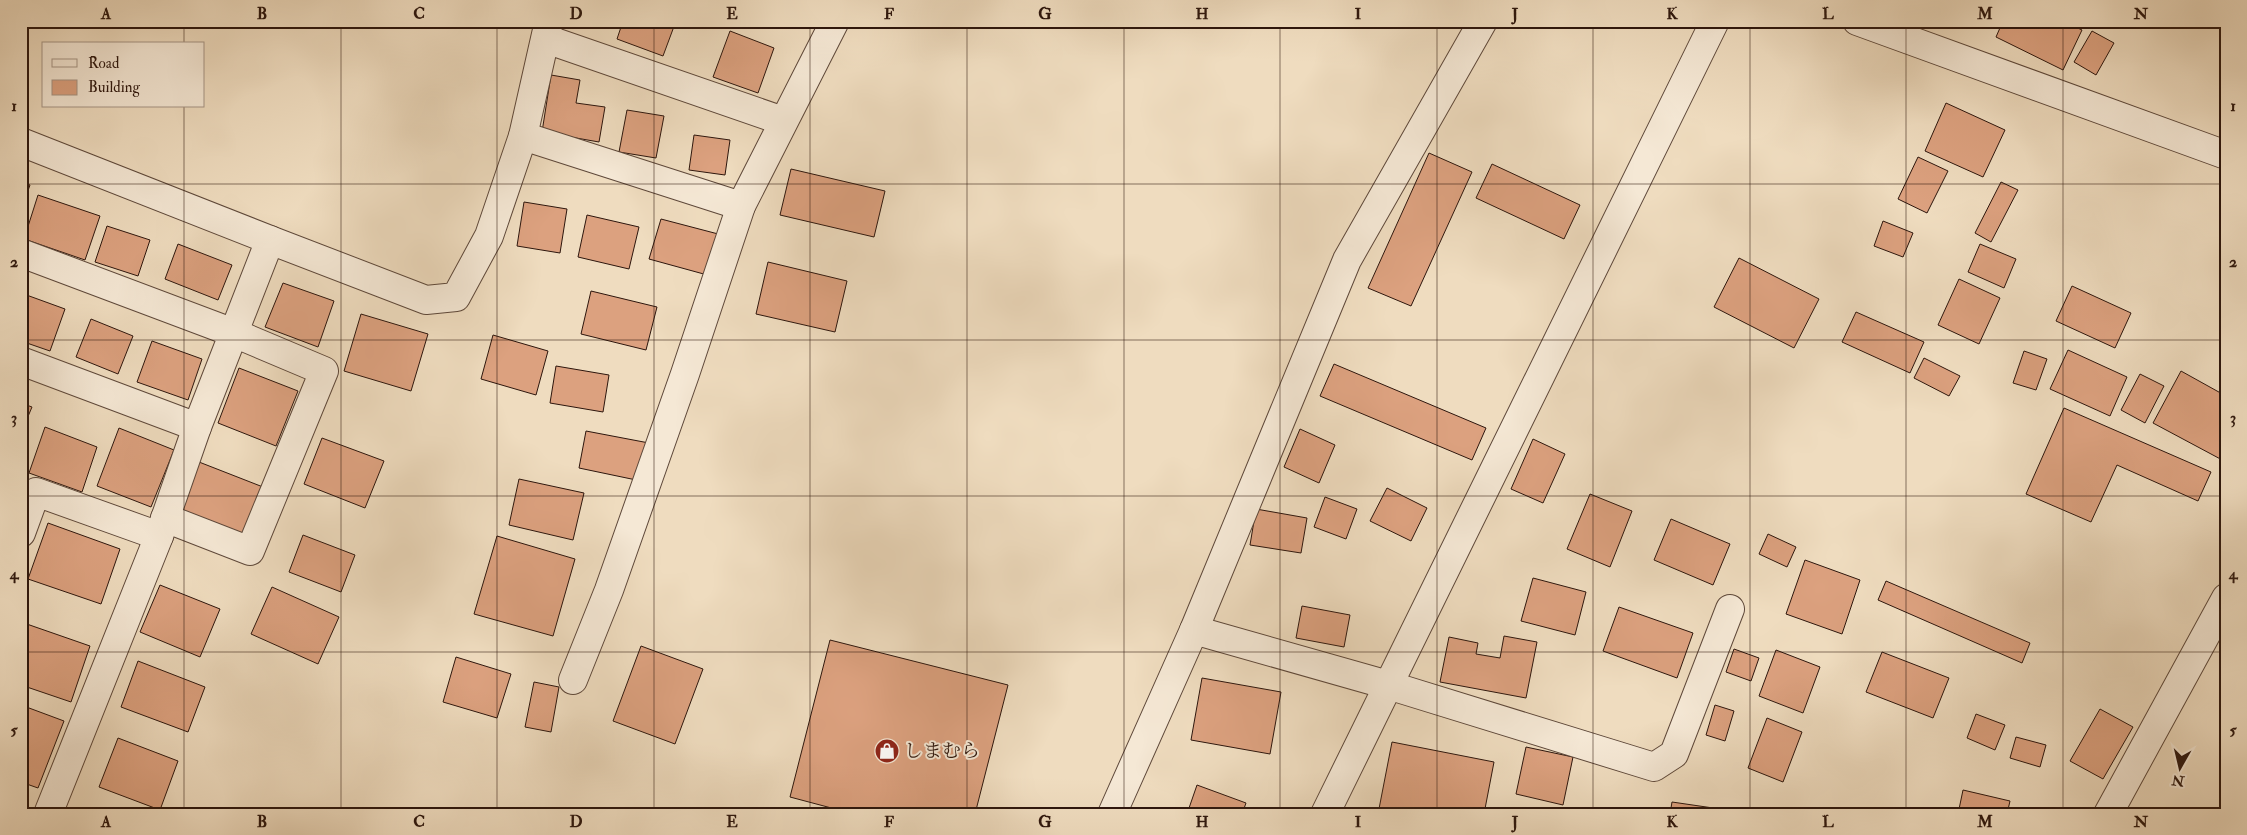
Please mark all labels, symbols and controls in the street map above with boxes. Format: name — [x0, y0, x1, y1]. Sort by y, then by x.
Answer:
text: A — [100, 4, 112, 24]
text: B — [257, 4, 267, 24]
text: C — [413, 4, 425, 24]
text: D — [569, 4, 583, 24]
text: E — [726, 4, 738, 24]
text: F — [884, 4, 894, 24]
text: G — [1038, 4, 1052, 24]
text: H — [1195, 4, 1209, 24]
text: I — [1355, 4, 1362, 24]
text: J — [1511, 4, 1519, 25]
text: K — [1666, 4, 1678, 24]
text: L — [1822, 4, 1834, 24]
text: M — [1976, 4, 1993, 24]
text: N — [2133, 4, 2149, 24]
legend — [42, 42, 205, 108]
text: Road — [88, 54, 120, 73]
text: Building — [88, 78, 140, 97]
text: 1 — [11, 96, 17, 116]
text: 1 — [2230, 96, 2236, 116]
text: 2 — [10, 252, 18, 272]
text: 2 — [2229, 252, 2237, 272]
text: 3 — [11, 408, 17, 428]
text: 3 — [2230, 408, 2236, 428]
text: 4 — [9, 564, 20, 584]
text: 4 — [2228, 564, 2239, 584]
text: 5 — [10, 720, 18, 740]
text: 5 — [2229, 720, 2237, 740]
shop icon: しまむら — [874, 738, 900, 764]
place label: しまむら — [904, 739, 980, 763]
north arrow — [2154, 742, 2204, 792]
text: N — [2170, 771, 2187, 790]
text: A — [100, 812, 112, 832]
text: B — [257, 812, 267, 832]
text: C — [413, 812, 425, 832]
text: D — [569, 812, 583, 832]
text: E — [726, 812, 738, 832]
text: F — [884, 812, 894, 832]
text: G — [1038, 812, 1052, 832]
text: H — [1195, 812, 1209, 832]
text: I — [1355, 812, 1362, 832]
text: J — [1511, 812, 1519, 833]
text: K — [1666, 812, 1678, 832]
text: L — [1822, 812, 1834, 832]
text: M — [1976, 812, 1993, 832]
text: N — [2133, 812, 2149, 832]

